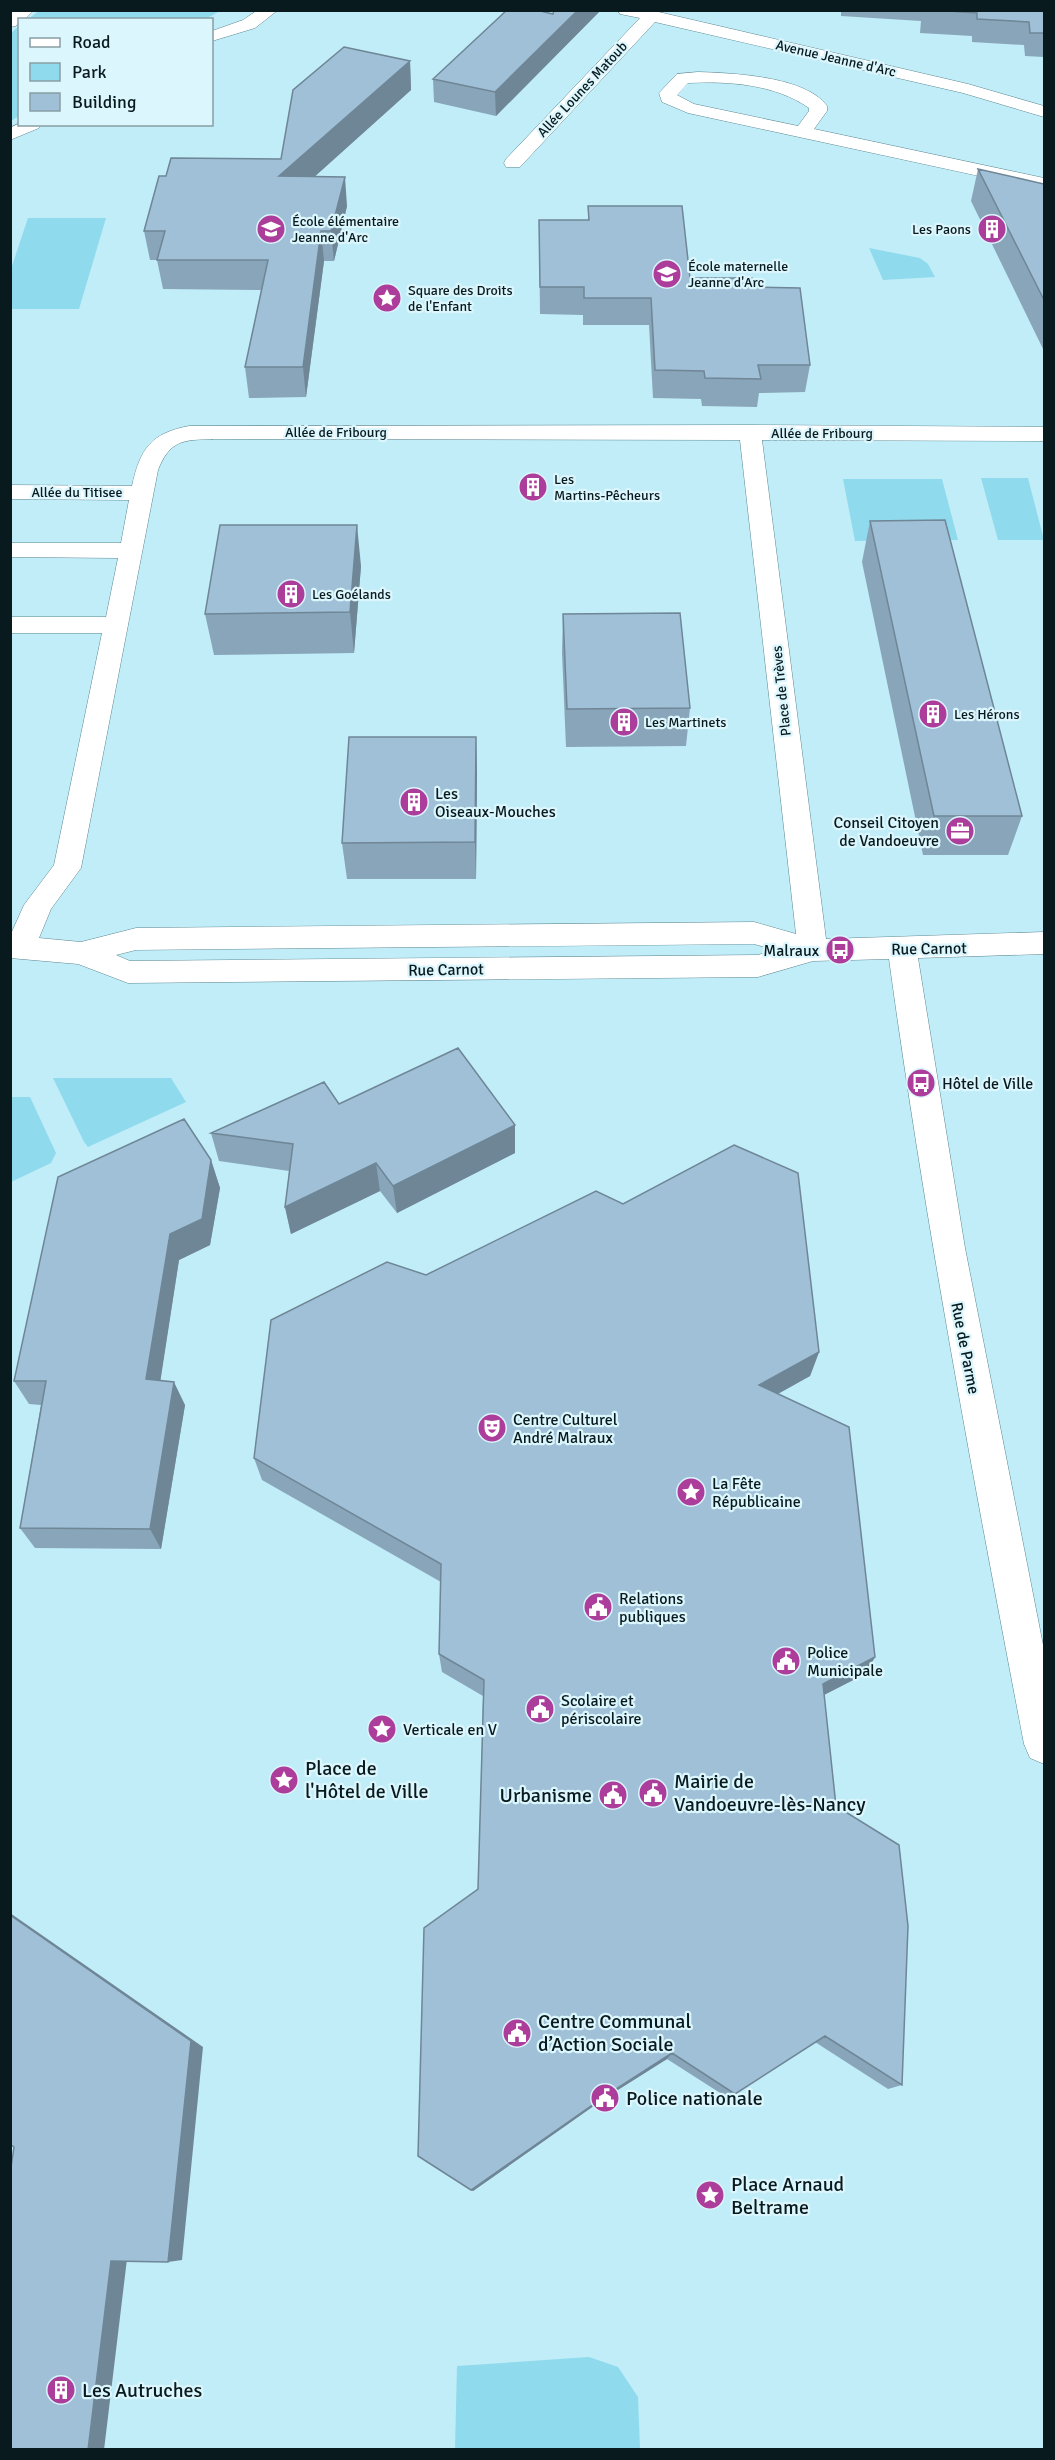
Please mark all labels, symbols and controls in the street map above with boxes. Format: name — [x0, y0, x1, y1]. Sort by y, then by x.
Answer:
legend — [18, 18, 213, 126]
text: Road — [72, 31, 111, 53]
street label: Avenue Jeanne d'Arc — [774, 36, 898, 81]
street label: Allée Lounes Matoub — [534, 38, 631, 141]
text: Park — [72, 61, 107, 83]
text: Building — [72, 91, 136, 113]
school or university icon: École élémentaire Jeanne d'Arc — [255, 213, 287, 245]
place label: École élémentaire Jeanne d'Arc — [292, 213, 399, 246]
building icon: Les Paons — [976, 213, 1008, 245]
place label: Les Paons — [912, 221, 971, 238]
school or university icon: École maternelle Jeanne d'Arc — [651, 258, 683, 290]
place label: École maternelle Jeanne d'Arc — [688, 258, 788, 291]
place icon: Square des Droits de l'Enfant — [371, 282, 403, 314]
place label: Square des Droits de l'Enfant — [408, 282, 513, 315]
street label: Allée de Fribourg — [285, 424, 387, 441]
street label: Allée de Fribourg — [771, 425, 873, 442]
building icon: Les Martins-Pêcheurs — [517, 471, 549, 503]
place label: Les Martins-Pêcheurs — [554, 471, 660, 504]
street label: Allée du Titisee — [31, 484, 123, 501]
building icon: Les Goélands — [275, 578, 307, 610]
place label: Les Goélands — [312, 586, 391, 603]
street label: Place de Trèves — [768, 645, 795, 737]
building icon: Les Hérons — [917, 698, 949, 730]
building icon: Les Martinets — [608, 706, 640, 738]
place label: Les Hérons — [954, 706, 1020, 723]
place label: Les Martinets — [645, 714, 726, 731]
place label: Les Oiseaux-Mouches — [435, 784, 556, 822]
building icon: Les Oiseaux-Mouches — [398, 786, 430, 818]
place label: Conseil Citoyen de Vandoeuvre — [833, 813, 939, 851]
office icon: Conseil Citoyen de Vandoeuvre — [944, 815, 976, 847]
bus stop icon: Malraux — [824, 934, 856, 966]
street label: Rue Carnot — [891, 938, 967, 960]
place label: Malraux — [763, 941, 820, 961]
street label: Rue Carnot — [408, 959, 484, 981]
bus stop icon: Hôtel de Ville — [905, 1067, 937, 1099]
place label: Hôtel de Ville — [942, 1074, 1033, 1094]
street label: Rue de Parme — [946, 1301, 984, 1396]
place label: Centre Culturel André Malraux — [513, 1410, 618, 1448]
theatre icon: Centre Culturel André Malraux — [476, 1412, 508, 1444]
place label: La Fête Républicaine — [712, 1474, 801, 1512]
place icon: La Fête Républicaine — [675, 1476, 707, 1508]
place label: Relations publiques — [619, 1589, 686, 1627]
public building icon: Relations publiques — [582, 1591, 614, 1623]
place label: Police Municipale — [807, 1643, 883, 1681]
public building icon: Police Municipale — [770, 1645, 802, 1677]
place label: Scolaire et périscolaire — [561, 1691, 642, 1729]
public building icon: Scolaire et périscolaire — [524, 1693, 556, 1725]
place icon: Verticale en V — [366, 1713, 398, 1745]
place label: Verticale en V — [403, 1720, 497, 1740]
place label: Place de l'Hôtel de Ville — [305, 1756, 428, 1804]
place icon: Place de l'Hôtel de Ville — [268, 1764, 300, 1796]
place label: Mairie de Vandoeuvre-lès-Nancy — [674, 1769, 866, 1817]
public building icon: Mairie de Vandoeuvre-lès-Nancy — [637, 1777, 669, 1809]
public building icon: Urbanisme — [597, 1779, 629, 1811]
place label: Urbanisme — [500, 1783, 592, 1808]
place label: Centre Communal d’Action Sociale — [538, 2009, 691, 2057]
public building icon: Centre Communal d’Action Sociale — [501, 2017, 533, 2049]
public building icon: Police nationale — [589, 2082, 621, 2114]
place label: Police nationale — [626, 2086, 763, 2111]
place label: Place Arnaud Beltrame — [731, 2172, 844, 2220]
place icon: Place Arnaud Beltrame — [694, 2179, 726, 2211]
building icon: Les Autruches — [45, 2374, 77, 2406]
place label: Les Autruches — [82, 2378, 203, 2403]

